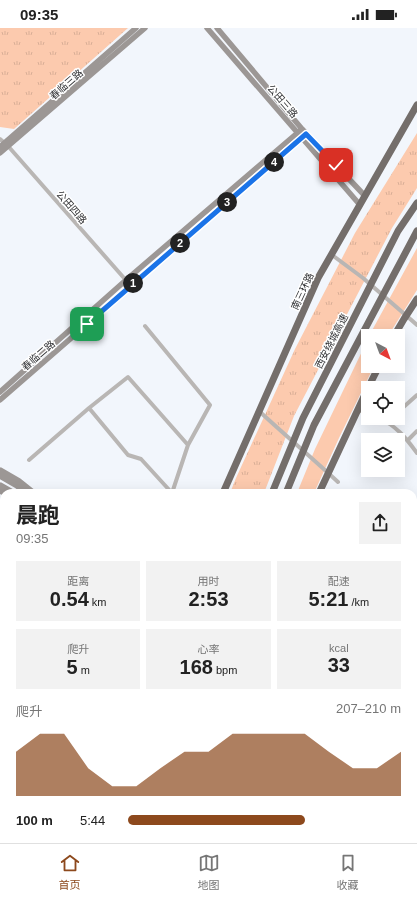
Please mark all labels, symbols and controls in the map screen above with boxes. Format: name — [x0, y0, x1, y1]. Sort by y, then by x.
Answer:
text: 09:35 — [20, 6, 58, 23]
street label: 春临三路 — [48, 67, 85, 102]
street label: 公田三路 — [265, 83, 300, 120]
pin — [319, 148, 353, 182]
pin: 4 — [264, 152, 284, 172]
icon: check — [325, 154, 347, 176]
text: 4 — [271, 156, 277, 168]
street label: 公田四路 — [54, 189, 89, 226]
pin: 3 — [217, 192, 237, 212]
text: 3 — [224, 196, 230, 208]
pin: 2 — [170, 233, 190, 253]
text: 2 — [177, 237, 183, 249]
street label: 南三环路 — [289, 271, 316, 312]
pin: 1 — [123, 273, 143, 293]
text: 1 — [130, 277, 136, 289]
pin — [70, 307, 104, 341]
street label: 西安绕城高速 — [313, 312, 350, 370]
icon: arrive — [76, 313, 98, 335]
north arrow — [361, 329, 405, 373]
map controls — [361, 329, 405, 477]
street label: 春临二路 — [20, 338, 57, 373]
button: locate — [361, 381, 405, 425]
button: layers — [361, 433, 405, 477]
button: share — [359, 502, 401, 544]
text: 晨跑 — [16, 503, 60, 528]
text: 09:35 — [16, 531, 49, 546]
text: 距离 — [67, 575, 89, 587]
text: 用时 — [197, 575, 219, 587]
text: 配速 — [328, 575, 350, 587]
text: 0.54 — [50, 588, 89, 610]
text: 2:53 — [188, 588, 229, 610]
text: 5:21 — [308, 588, 348, 610]
text: km — [89, 596, 107, 608]
text: /km — [348, 596, 369, 608]
text: kcal — [329, 642, 349, 654]
text: 爬升 — [67, 643, 89, 655]
text: 心率 — [197, 643, 219, 655]
text: 33 — [328, 654, 350, 676]
text: 5 — [66, 656, 78, 678]
text: 168 — [180, 656, 213, 678]
text: m — [78, 664, 90, 676]
text: bpm — [213, 664, 237, 676]
text: 207–210 m — [336, 701, 401, 716]
text: 爬升 — [16, 704, 42, 719]
text: 100 m — [16, 813, 53, 828]
text: 5:44 — [80, 813, 105, 828]
tab: 首页 — [59, 852, 81, 892]
tab: 地图 — [198, 852, 220, 892]
tab: 收藏 — [337, 852, 359, 892]

